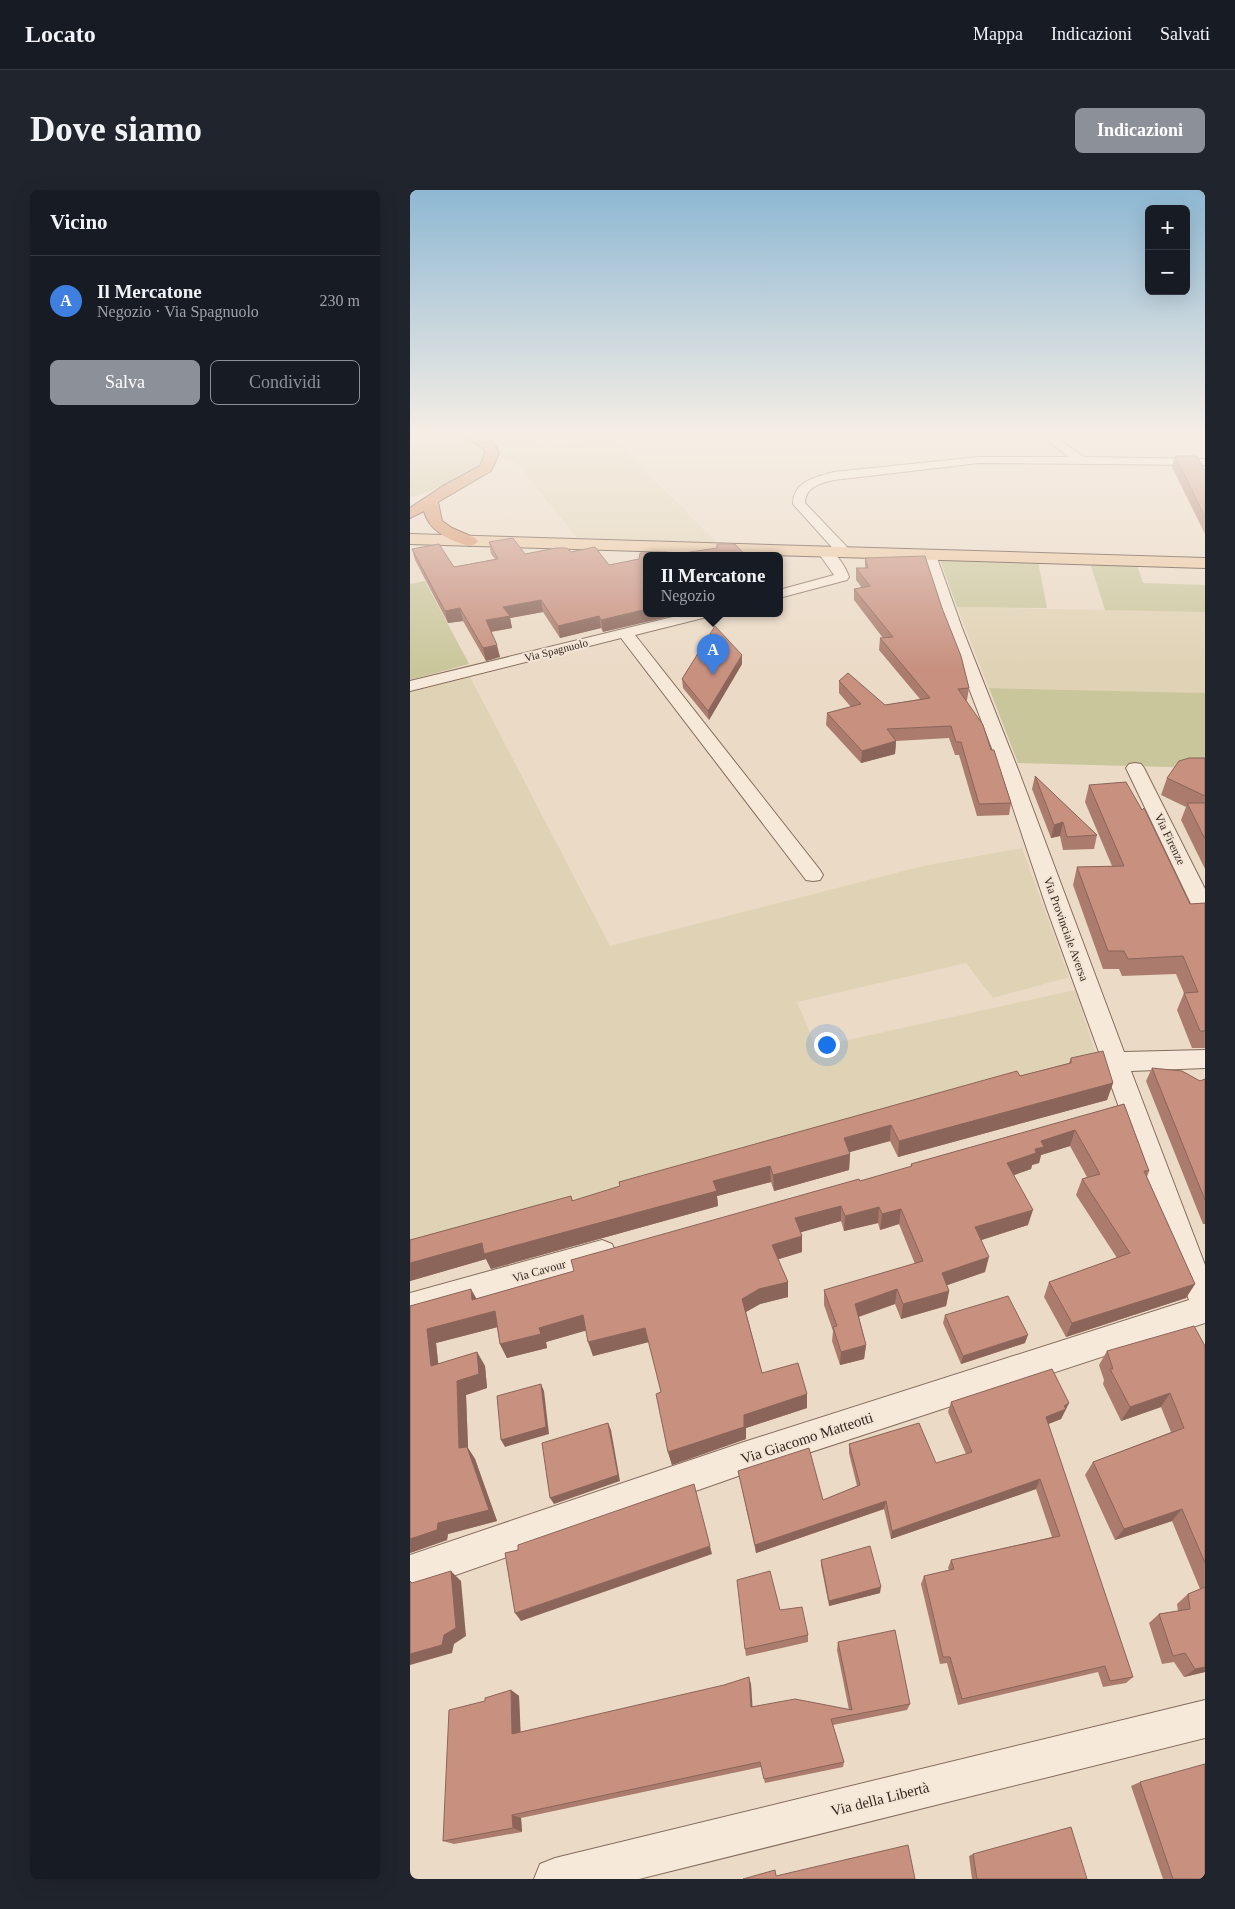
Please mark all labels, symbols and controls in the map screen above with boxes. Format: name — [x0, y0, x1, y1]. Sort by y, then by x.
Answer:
text: Locato — [25, 21, 96, 47]
text: Mappa — [973, 24, 1023, 44]
text: Indicazioni — [1051, 24, 1132, 44]
text: Salvati — [1160, 24, 1210, 44]
button: Indicazioni — [1075, 108, 1205, 153]
text: Dove siamo — [30, 110, 202, 149]
map controls — [1145, 205, 1190, 295]
button: + — [1145, 205, 1190, 250]
text: Vicino — [50, 210, 108, 234]
button: − — [1145, 250, 1190, 295]
text: Il Mercatone — [97, 281, 202, 302]
text: A — [60, 292, 72, 309]
text: 230 m — [320, 292, 360, 309]
text: Negozio · Via Spagnuolo — [97, 303, 259, 320]
button: Salva — [50, 360, 200, 405]
button: Condividi — [210, 360, 360, 405]
popup — [643, 552, 783, 617]
text: Il Mercatone — [661, 565, 765, 586]
text: Negozio — [661, 587, 715, 604]
pin: A — [697, 634, 729, 675]
street label: Via Spagnuolo — [523, 636, 589, 664]
street label: Via Firenze — [1152, 811, 1188, 867]
street label: Via Provinciale Aversa — [1041, 875, 1092, 984]
your location — [814, 1032, 840, 1058]
street label: Via Cavour — [511, 1257, 567, 1285]
street label: Via Giacomo Matteotti — [739, 1409, 875, 1467]
street label: Via della Libertà — [829, 1779, 931, 1819]

